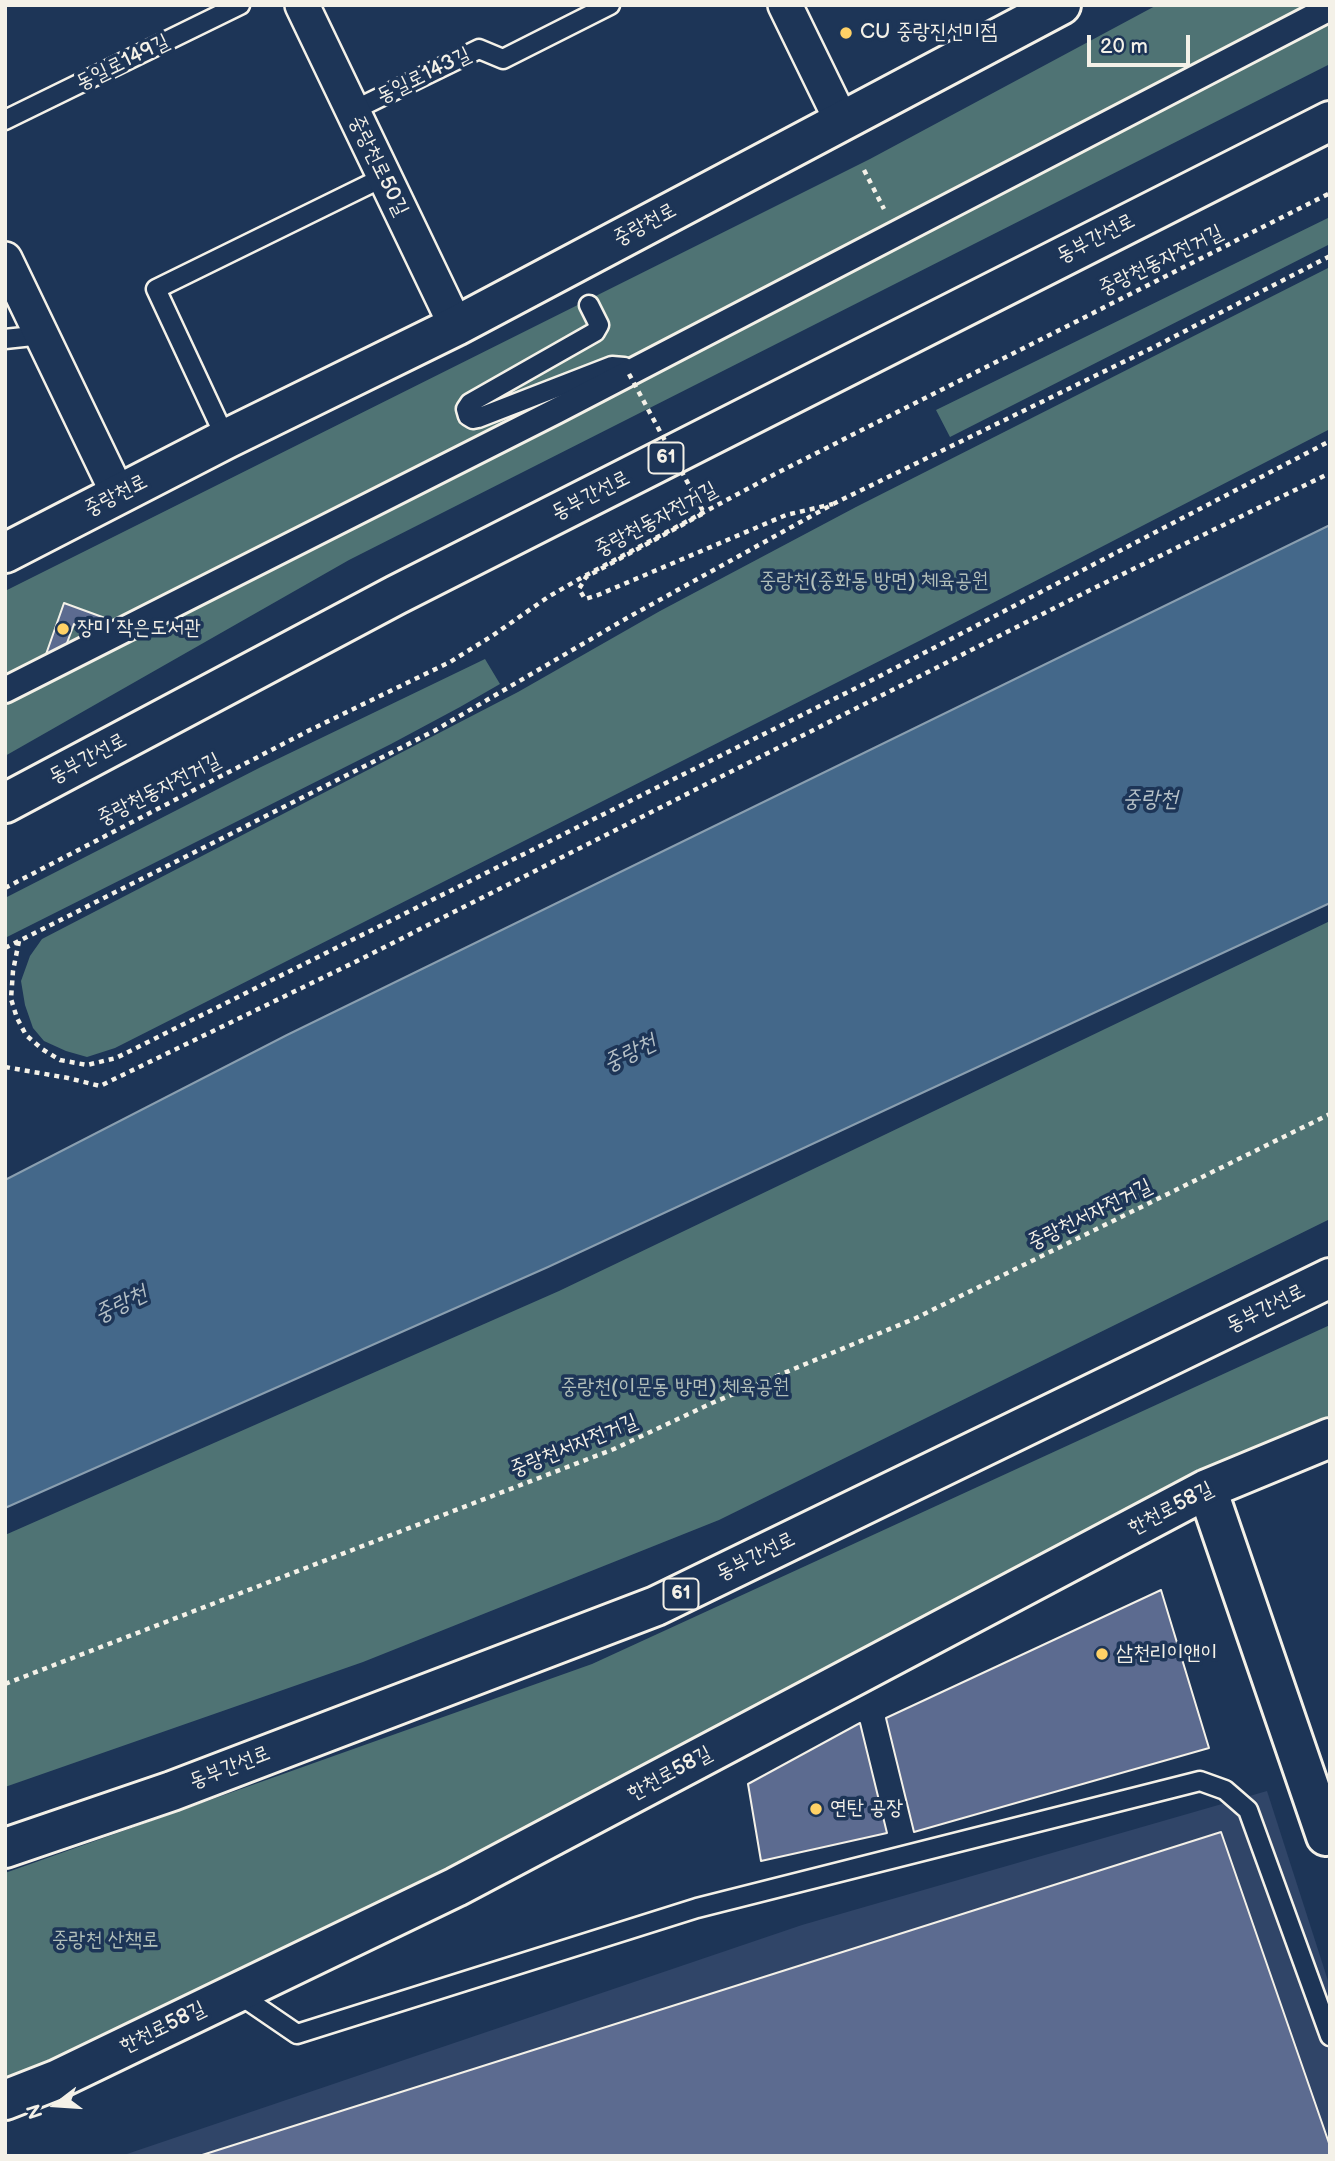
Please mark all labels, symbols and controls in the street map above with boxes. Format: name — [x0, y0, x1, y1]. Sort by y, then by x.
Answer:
place label: CU 중랑진선미점 — [860, 20, 997, 46]
scale bar — [1090, 21, 1193, 65]
marker: CU 중랑진선미점 — [838, 25, 854, 41]
street label: 동일로149길 — [72, 30, 174, 96]
text: 20 m — [1100, 34, 1148, 59]
street label: 동일로143길 — [373, 42, 475, 110]
street label: 중랑천로50길 — [343, 112, 413, 220]
street label: 중랑천로 — [609, 198, 681, 252]
street label: 동부간선로 — [1053, 209, 1139, 269]
street label: 중랑천동자전거길 — [1095, 220, 1227, 302]
road number: 61 — [648, 442, 684, 474]
street label: 동부간선로 — [548, 466, 634, 526]
street label: 중랑천로 — [80, 469, 152, 523]
street label: 중랑천동자전거길 — [590, 477, 722, 563]
park label: 중랑천(중화동 방면) 체육공원 — [759, 569, 989, 595]
place label: 장미 작은도서관 — [77, 616, 201, 642]
marker: 장미 작은도서관 — [55, 621, 71, 637]
street label: 동부간선로 — [45, 728, 131, 790]
street label: 중랑천동자전거길 — [93, 748, 225, 832]
water label: 중랑천 — [1122, 786, 1178, 814]
water label: 중랑천 — [599, 1029, 661, 1079]
street label: 중랑천서자전거길 — [1024, 1174, 1156, 1256]
street label: 동부간선로 — [1223, 1279, 1309, 1339]
water label: 중랑천 — [90, 1280, 152, 1330]
park label: 중랑천(이문동 방면) 체육공원 — [560, 1375, 790, 1401]
street label: 중랑천서자전거길 — [507, 1409, 641, 1483]
street label: 한천로58길 — [1124, 1477, 1218, 1541]
street label: 동부간선로 — [713, 1527, 799, 1587]
road number: 61 — [664, 1578, 698, 1610]
place label: 삼천리이앤이 — [1116, 1641, 1217, 1667]
marker: 삼천리이앤이 — [1094, 1646, 1110, 1662]
street label: 동부간선로 — [186, 1741, 274, 1795]
street label: 한천로58길 — [624, 1741, 716, 1807]
place label: 연탄 공장 — [830, 1796, 903, 1822]
marker: 연탄 공장 — [808, 1801, 824, 1817]
park label: 중랑천 산책로 — [51, 1928, 159, 1954]
street label: 한천로58길 — [116, 1997, 210, 2059]
north arrow — [21, 2070, 91, 2140]
text: N — [22, 2101, 49, 2121]

